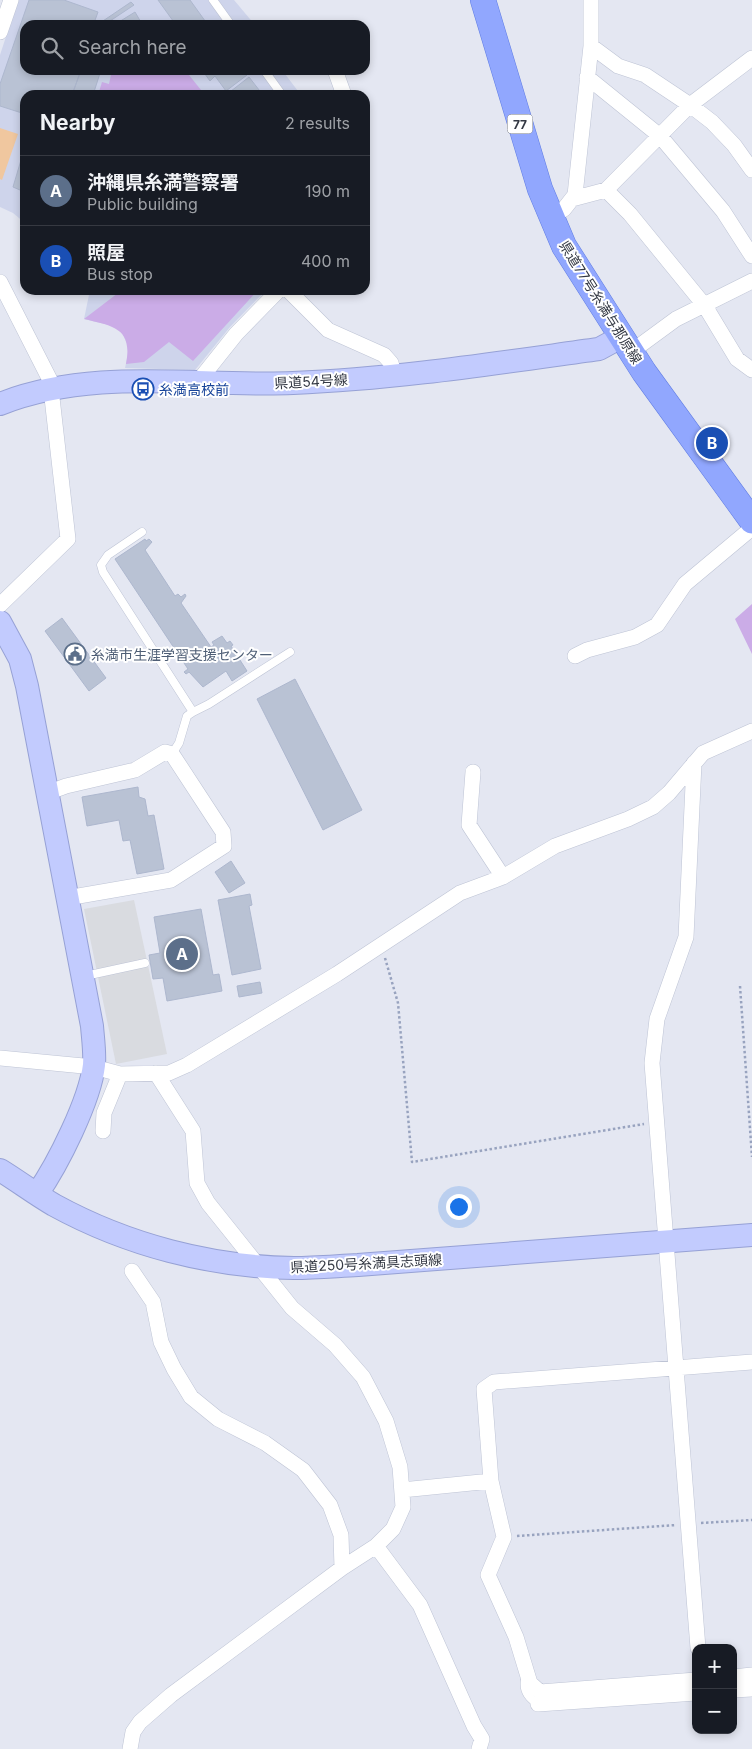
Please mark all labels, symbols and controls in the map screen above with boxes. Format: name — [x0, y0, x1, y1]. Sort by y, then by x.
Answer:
search box — [20, 20, 370, 75]
icon: search — [38, 34, 66, 62]
text: Search here — [78, 36, 187, 59]
text: Nearby — [40, 110, 115, 135]
text: 2 results — [285, 113, 350, 133]
road number: 77 — [508, 115, 532, 134]
text: 沖縄県糸満警察署 — [87, 171, 239, 194]
text: A — [50, 181, 62, 201]
text: 190 m — [305, 181, 350, 201]
text: Public building — [87, 194, 198, 214]
street label: 県道77号糸満与那原線 — [556, 237, 646, 367]
text: 照屋 — [87, 241, 125, 264]
text: B — [51, 251, 61, 271]
text: 400 m — [301, 251, 350, 271]
text: Bus stop — [87, 264, 153, 284]
street label: 県道54号線 — [274, 371, 348, 391]
bus stop icon: 糸満高校前 — [131, 377, 155, 401]
place label: 糸満高校前 — [159, 381, 229, 398]
pin: B — [696, 424, 728, 462]
public building icon: 糸満市生涯学習支援センター — [63, 642, 87, 666]
place label: 糸満市生涯学習支援センター — [91, 646, 273, 663]
pin: A — [166, 935, 198, 973]
your location — [446, 1194, 472, 1220]
street label: 県道250号糸満具志頭線 — [290, 1251, 442, 1275]
map controls — [692, 1644, 737, 1734]
button: + — [692, 1644, 737, 1689]
button: − — [692, 1689, 737, 1734]

